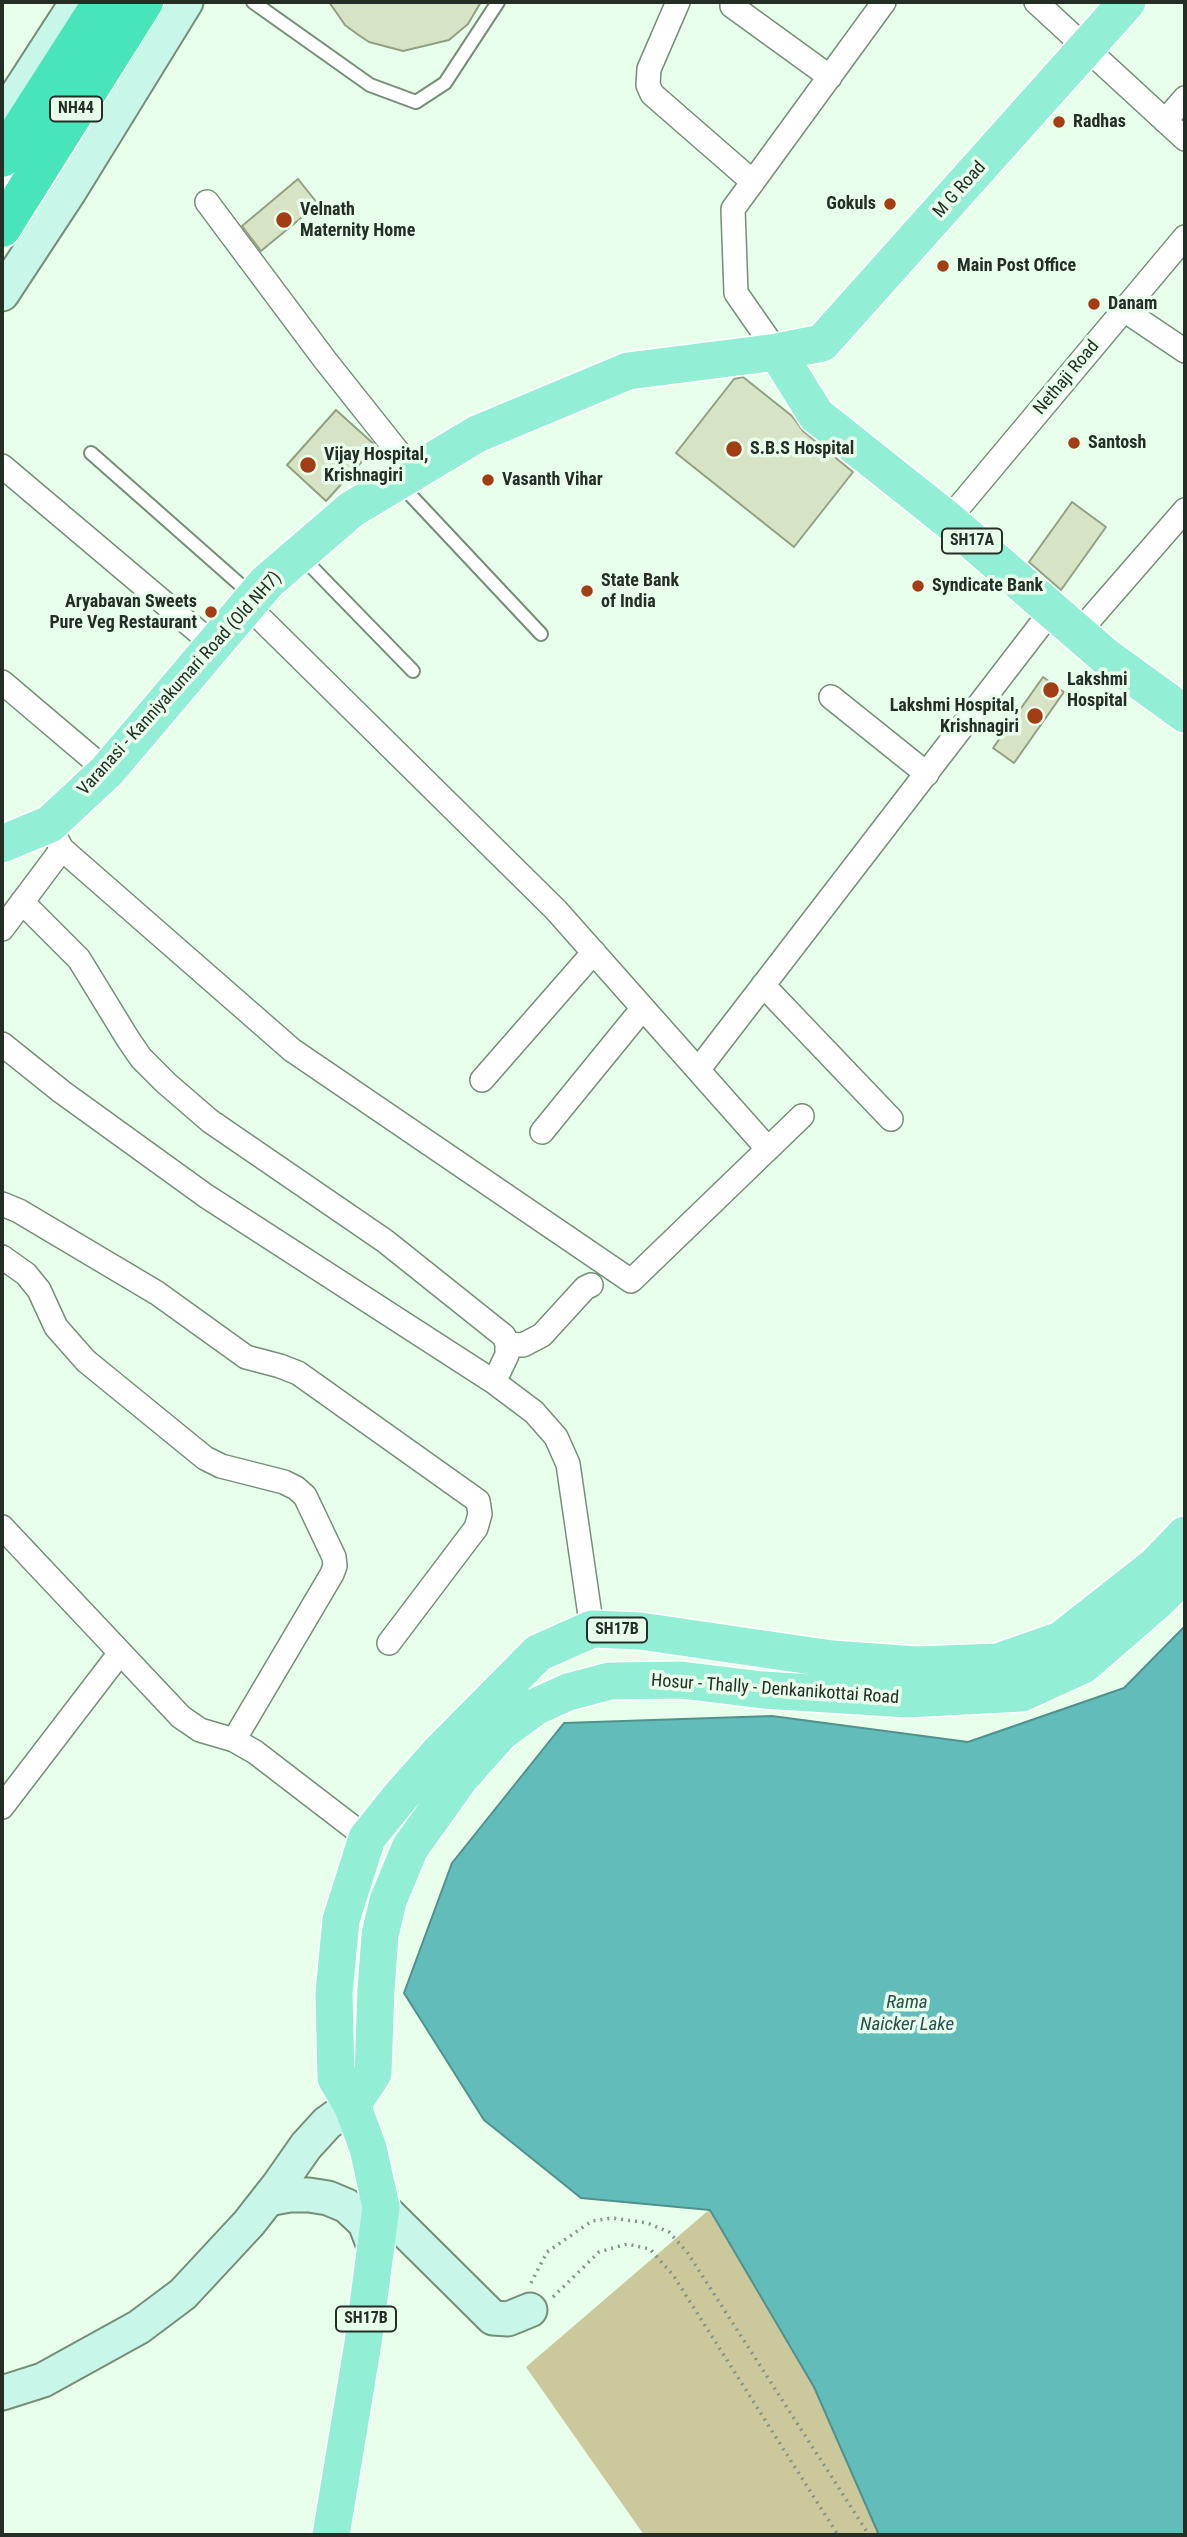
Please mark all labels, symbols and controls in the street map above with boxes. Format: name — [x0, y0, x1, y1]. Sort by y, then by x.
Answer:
road number: NH44 — [50, 96, 102, 122]
place label: Radhas — [1073, 111, 1126, 133]
marker: Radhas — [1051, 114, 1067, 130]
street label: M G Road — [929, 157, 991, 223]
place label: Gokuls — [826, 193, 876, 215]
marker: Gokuls — [882, 196, 898, 212]
place label: Velnath Maternity Home — [300, 199, 415, 242]
marker: Velnath Maternity Home — [274, 210, 294, 230]
place label: Main Post Office — [957, 255, 1076, 277]
marker: Main Post Office — [935, 258, 951, 274]
place label: Danam — [1108, 293, 1157, 315]
marker: Danam — [1086, 296, 1102, 312]
street label: Nethaji Road — [1030, 336, 1104, 420]
place label: Santosh — [1088, 432, 1146, 454]
marker: Santosh — [1066, 435, 1082, 451]
place label: S.B.S Hospital — [750, 438, 854, 460]
marker: S.B.S Hospital — [724, 439, 744, 459]
place label: Vijay Hospital, Krishnagiri — [324, 444, 428, 486]
marker: Vijay Hospital, Krishnagiri — [298, 455, 318, 475]
place label: Vasanth Vihar — [502, 469, 603, 491]
marker: Vasanth Vihar — [480, 472, 496, 488]
road number: SH17A — [942, 528, 1002, 554]
street label: Varanasi - Kanniyakumari Road (Old NH7) — [74, 568, 286, 800]
place label: State Bank of India — [601, 570, 679, 612]
place label: Syndicate Bank — [932, 575, 1043, 597]
marker: Syndicate Bank — [910, 578, 926, 594]
marker: State Bank of India — [579, 583, 595, 599]
place label: Aryabavan Sweets Pure Veg Restaurant — [49, 591, 197, 634]
marker: Aryabavan Sweets Pure Veg Restaurant — [203, 604, 219, 620]
place label: Lakshmi Hospital — [1067, 669, 1128, 712]
marker: Lakshmi Hospital — [1041, 680, 1061, 700]
place label: Lakshmi Hospital, Krishnagiri — [890, 695, 1019, 738]
marker: Lakshmi Hospital, Krishnagiri — [1025, 706, 1045, 726]
road number: SH17B — [587, 1618, 647, 1642]
street label: Hosur - Thally - Denkanikottai Road — [650, 1671, 900, 1709]
water label: Rama Naicker Lake — [860, 1992, 954, 2036]
road number: SH17B — [336, 2306, 396, 2332]

